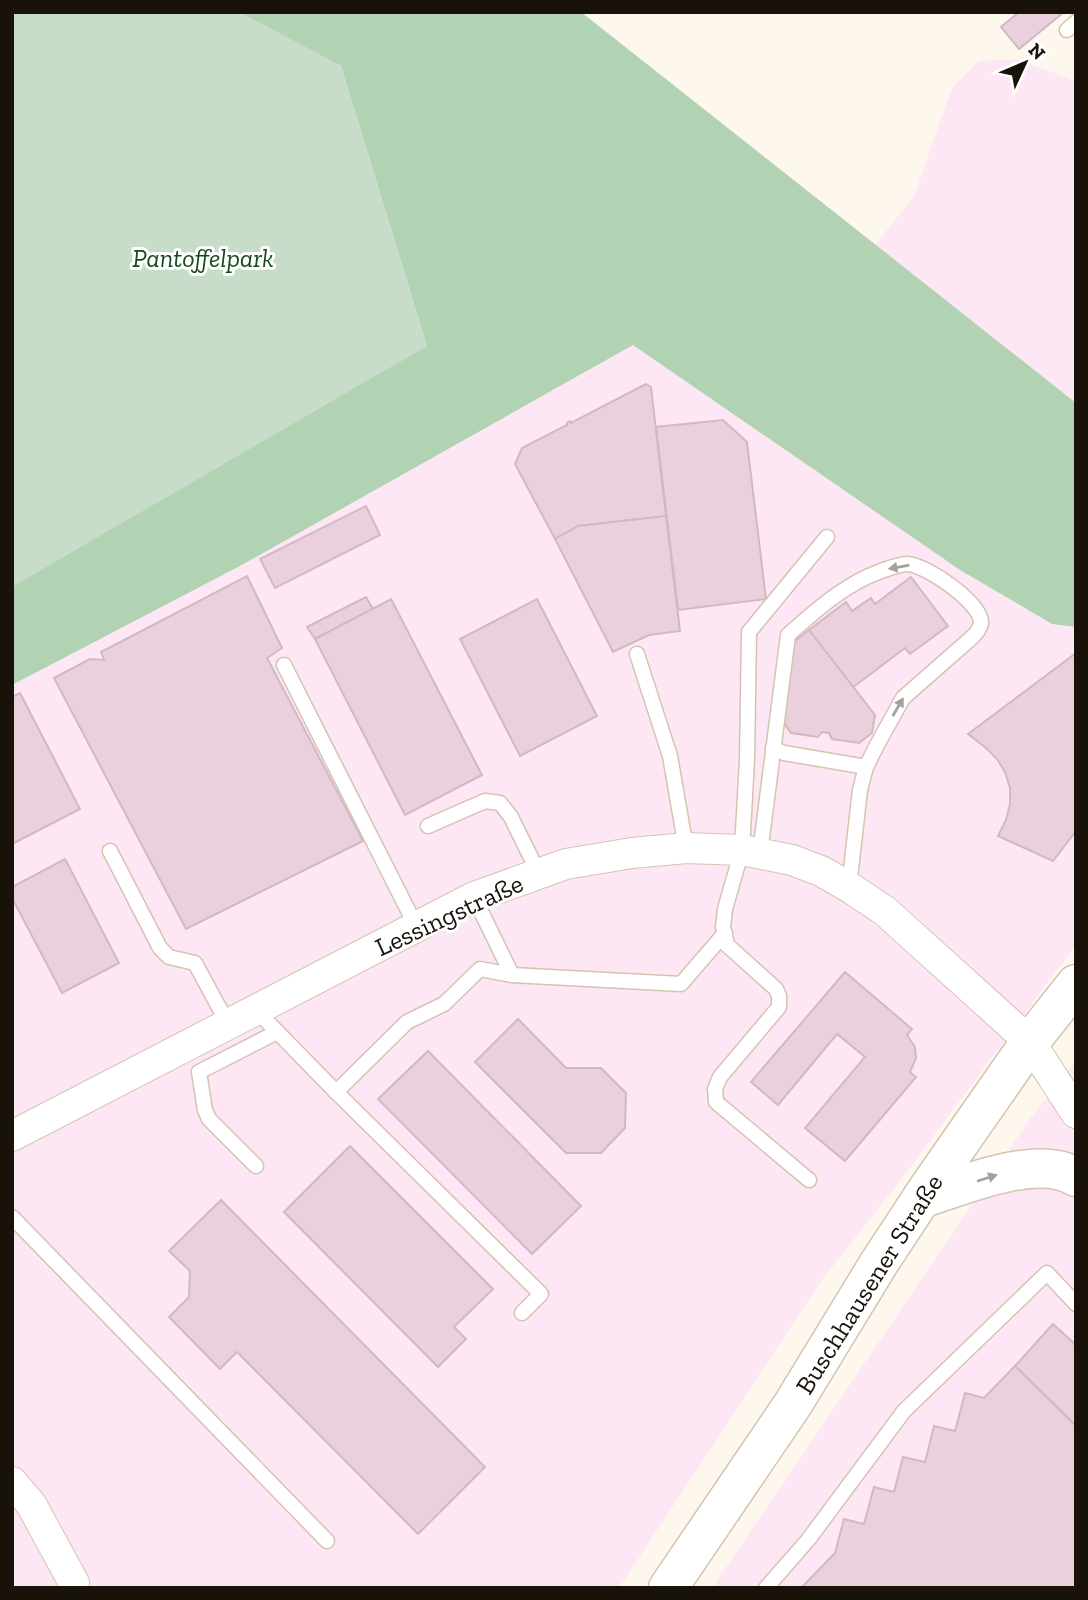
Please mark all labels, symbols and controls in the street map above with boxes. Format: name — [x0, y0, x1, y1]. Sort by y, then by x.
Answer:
north arrow — [990, 28, 1060, 98]
text: N — [1024, 38, 1050, 65]
park label: Pantoffelpark — [132, 242, 274, 274]
one-way arrow — [888, 562, 910, 573]
one-way arrow — [892, 697, 904, 716]
street label: Lessingstraße — [370, 867, 528, 963]
street label: Buschhausener Straße — [788, 1168, 950, 1400]
one-way arrow — [976, 1173, 997, 1183]

